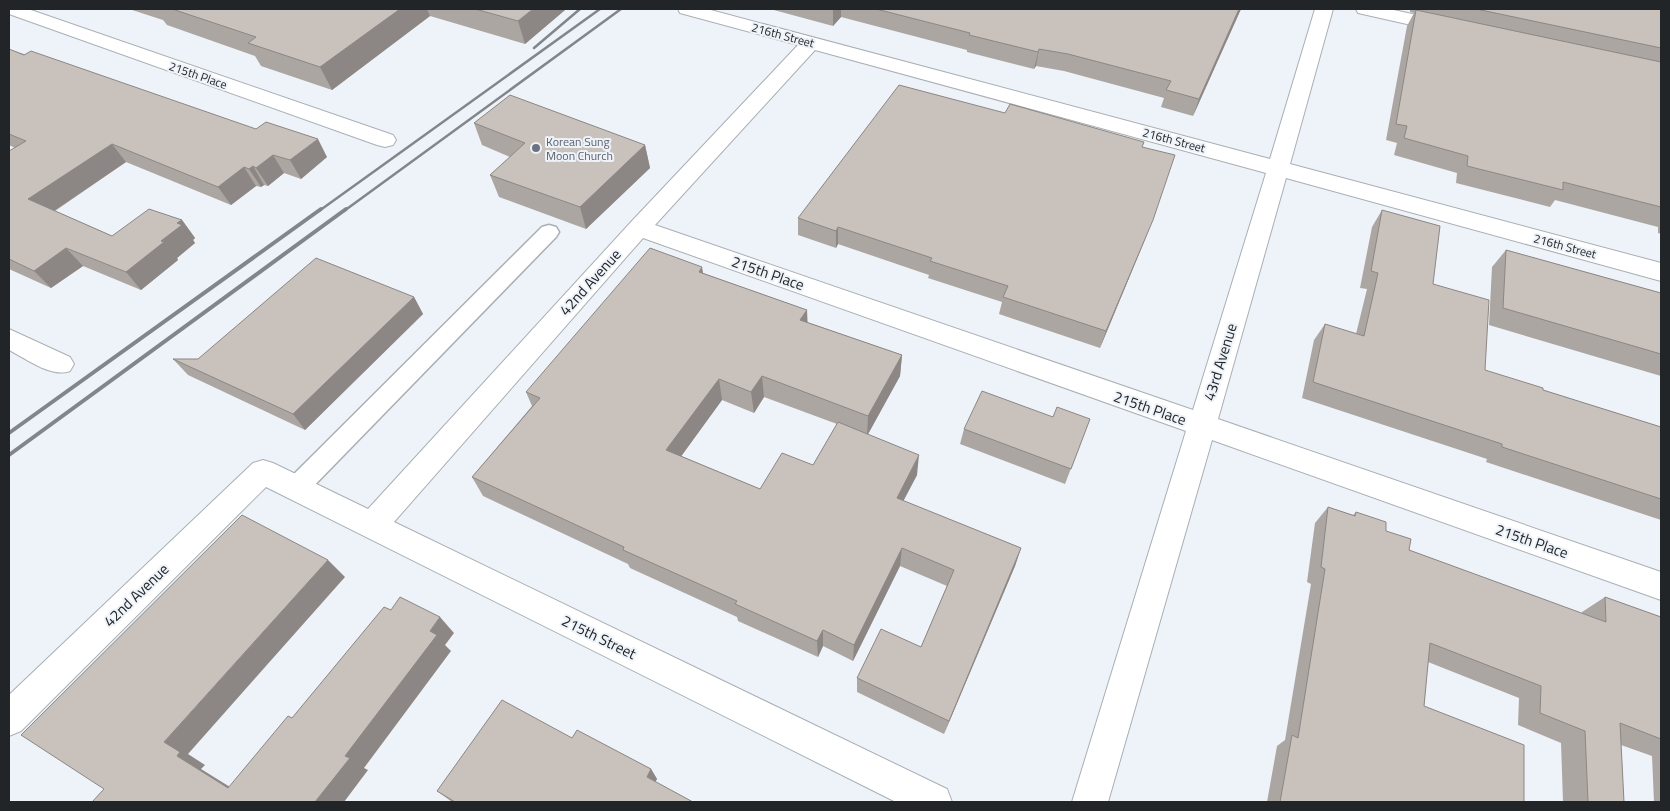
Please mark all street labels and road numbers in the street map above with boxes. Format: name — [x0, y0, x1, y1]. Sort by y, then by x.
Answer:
street label: 216th Street — [749, 17, 817, 53]
street label: 215th Place — [166, 56, 230, 94]
street label: 216th Street — [1140, 122, 1208, 158]
street label: 216th Street — [1531, 228, 1599, 264]
street label: 42nd Avenue — [554, 243, 626, 321]
street label: 215th Place — [728, 250, 808, 296]
street label: 43rd Avenue — [1197, 320, 1243, 404]
street label: 215th Place — [1110, 385, 1190, 431]
street label: 215th Place — [1492, 518, 1572, 564]
street label: 42nd Avenue — [98, 558, 174, 632]
street label: 215th Street — [558, 609, 641, 665]

